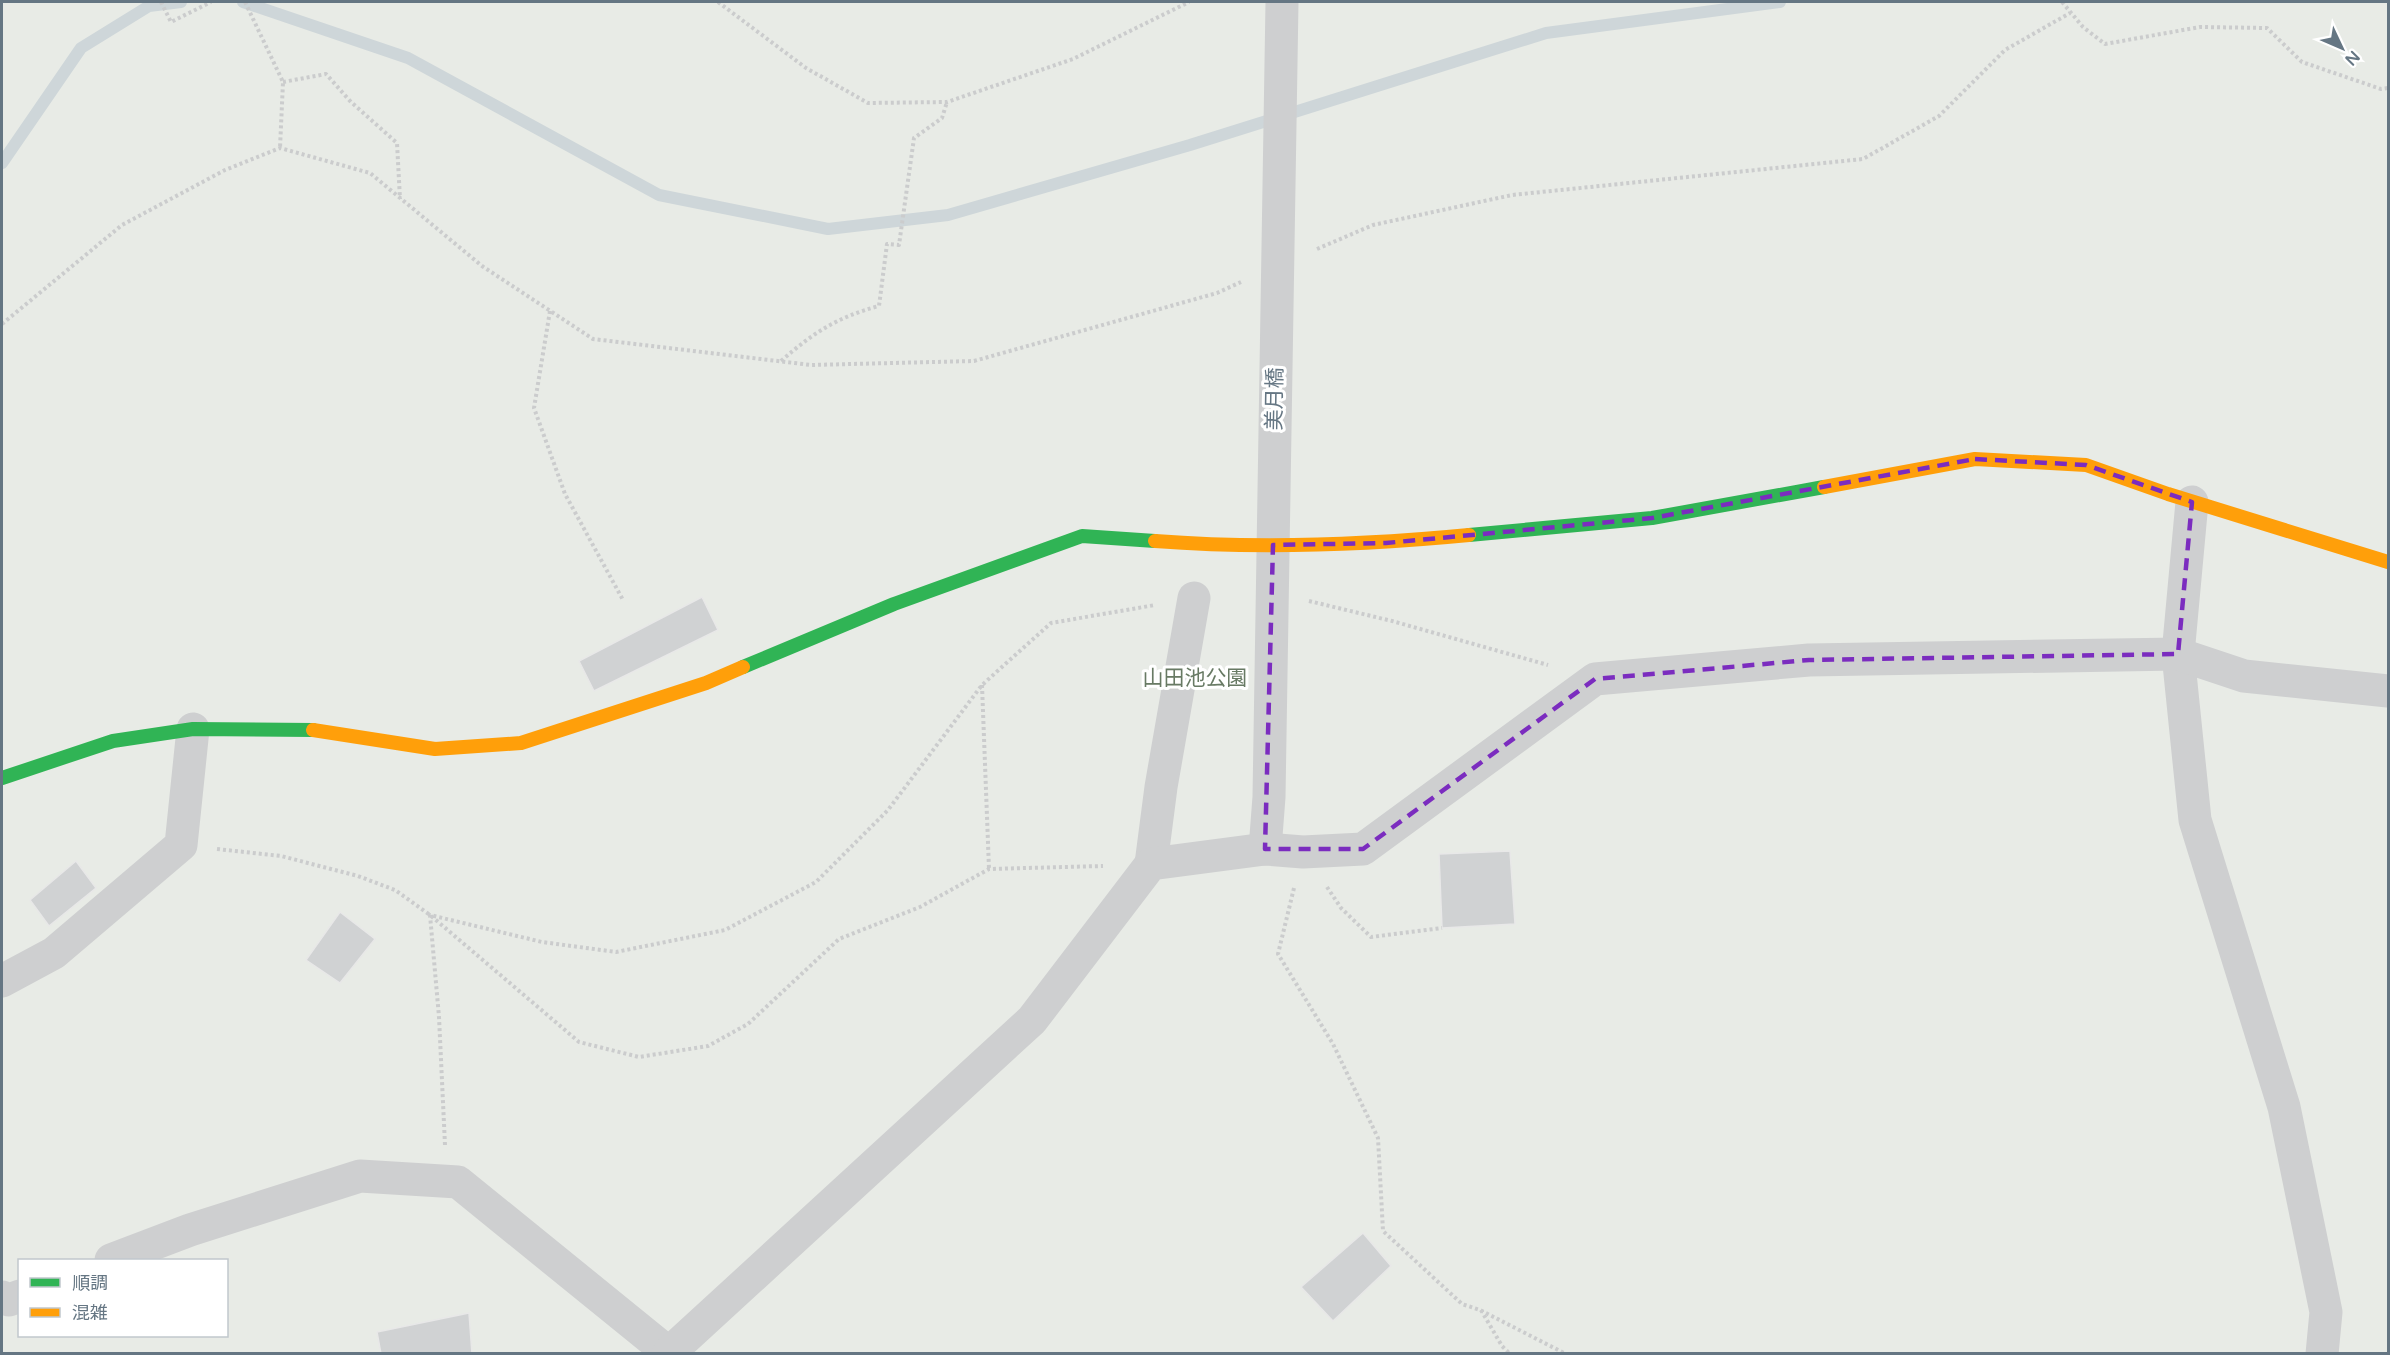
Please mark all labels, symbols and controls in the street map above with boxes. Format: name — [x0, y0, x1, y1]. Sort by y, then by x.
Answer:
north arrow — [2312, 18, 2372, 78]
text: N — [2340, 46, 2364, 69]
street label: 美月橋 — [1262, 367, 1288, 431]
park label: 山田池公園 — [1143, 666, 1248, 691]
legend — [18, 1259, 228, 1337]
text: 順調 — [72, 1272, 108, 1294]
text: 混雑 — [72, 1302, 108, 1324]

